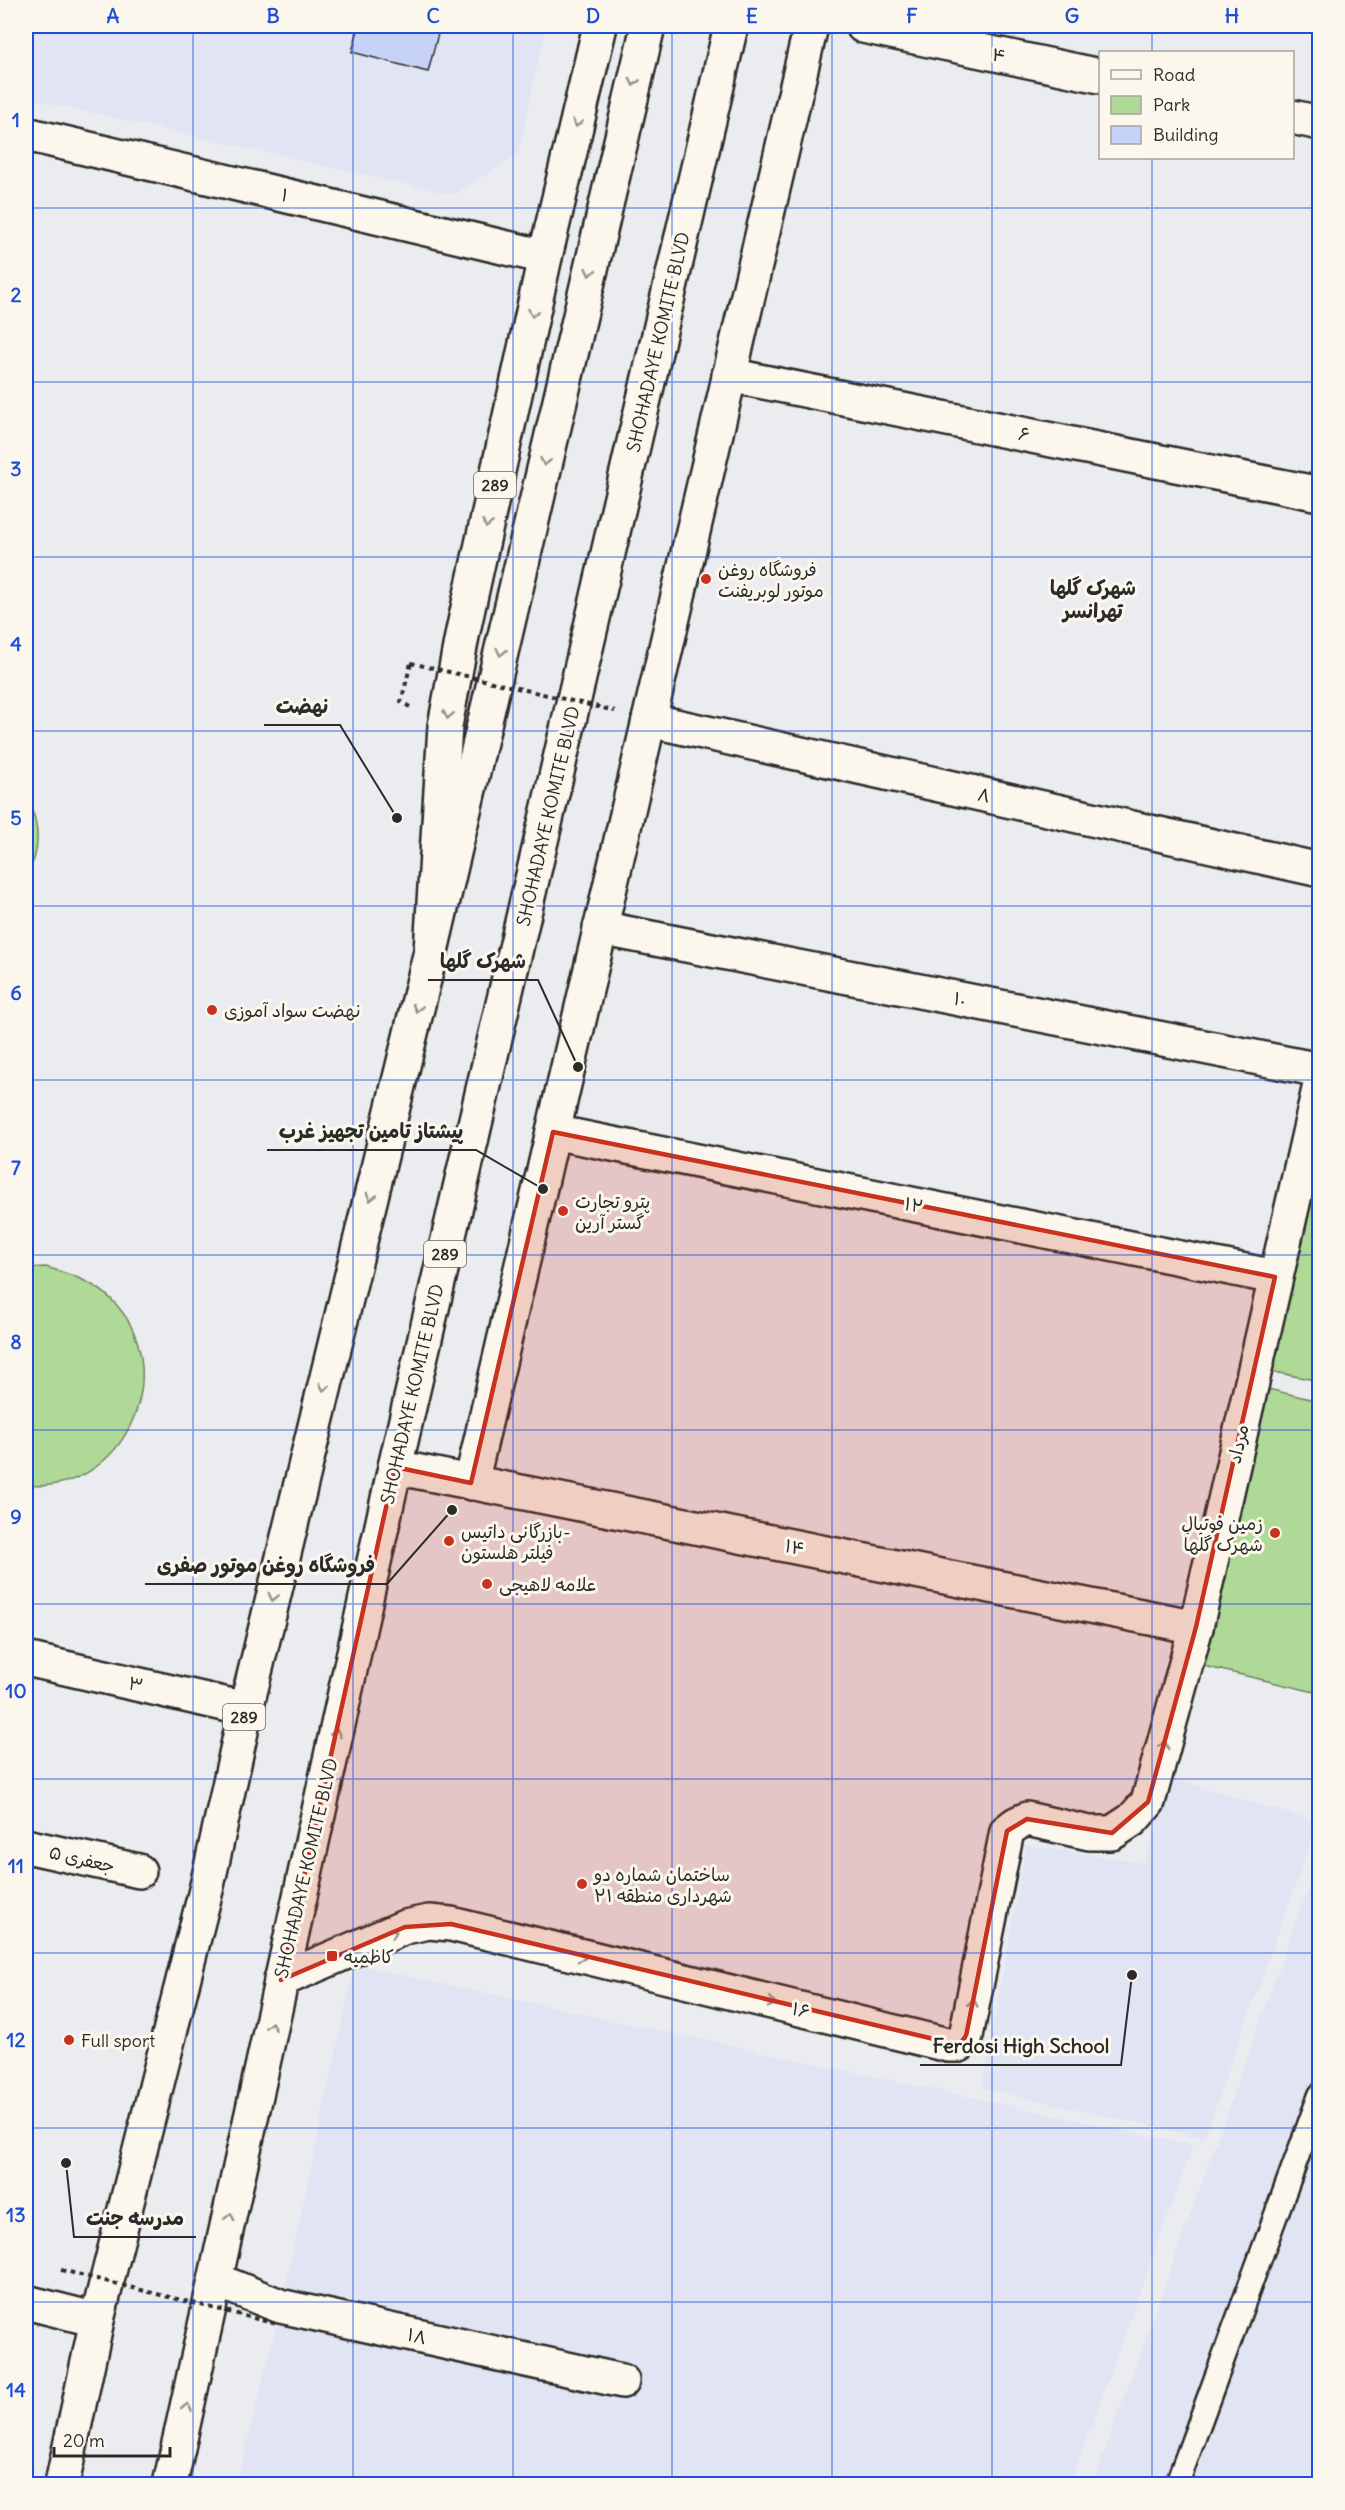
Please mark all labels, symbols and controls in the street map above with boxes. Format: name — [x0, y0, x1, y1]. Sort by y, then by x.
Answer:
text: A — [107, 3, 120, 28]
text: B — [266, 3, 280, 28]
text: C — [426, 3, 440, 28]
text: D — [586, 3, 600, 28]
text: E — [746, 3, 758, 28]
text: F — [906, 3, 918, 28]
text: G — [1065, 3, 1079, 28]
text: H — [1225, 3, 1239, 28]
street label: ۴ — [990, 42, 1008, 68]
legend — [1099, 51, 1294, 159]
text: Road — [1153, 63, 1196, 86]
one-way arrow — [629, 77, 642, 87]
text: Park — [1153, 93, 1190, 116]
text: 1 — [12, 107, 20, 132]
one-way arrow — [571, 118, 584, 128]
text: Building — [1153, 123, 1218, 146]
street label: ۱ — [279, 183, 291, 207]
street label: SHOHADAYE KOMITE BLVD — [621, 230, 695, 454]
one-way arrow — [584, 267, 597, 277]
text: 2 — [11, 282, 22, 307]
one-way arrow — [527, 308, 540, 318]
street label: ۶ — [1016, 422, 1032, 446]
text: 3 — [10, 456, 22, 481]
one-way arrow — [540, 457, 553, 467]
road number: 289 — [474, 472, 516, 498]
one-way arrow — [481, 519, 494, 529]
place label: فروشگاه روغن موتور لوبریفنت — [718, 558, 824, 603]
marker: فروشگاه روغن موتور لوبریفنت — [699, 572, 713, 586]
district label: شهرک گلها تهرانسر — [1050, 575, 1136, 623]
text: 4 — [10, 631, 22, 656]
one-way arrow — [495, 647, 508, 657]
callout: نهضت — [264, 687, 340, 725]
text: نهضت — [276, 693, 328, 718]
street label: SHOHADAYE KOMITE BLVD — [511, 704, 585, 928]
one-way arrow — [442, 711, 454, 720]
street label: ۸ — [975, 782, 993, 808]
text: 5 — [10, 805, 22, 830]
callout: شهرک گلها — [428, 942, 538, 980]
text: شهرک گلها — [440, 948, 526, 973]
text: 6 — [10, 980, 22, 1005]
street label: ۱۰ — [952, 987, 968, 1011]
place label: نهضت سواد آموزی — [224, 999, 360, 1022]
marker: نهضت سواد آموزی — [205, 1003, 219, 1017]
one-way arrow — [411, 1003, 424, 1013]
callout: پیشتاز تامین تجهیز غرب — [267, 1112, 476, 1150]
text: پیشتاز تامین تجهیز غرب — [279, 1118, 464, 1144]
text: 7 — [11, 1155, 21, 1180]
place label: پترو تجارت گستر آرین — [575, 1190, 650, 1234]
one-way arrow — [365, 1192, 378, 1202]
street label: ۱۲ — [903, 1192, 925, 1218]
marker: پترو تجارت گستر آرین — [556, 1204, 570, 1218]
road number: 289 — [424, 1241, 466, 1267]
street label: SHOHADAYE KOMITE BLVD — [375, 1282, 449, 1506]
text: 8 — [10, 1329, 22, 1354]
one-way arrow — [319, 1382, 332, 1392]
street label: مرداد — [1222, 1422, 1254, 1466]
text: 9 — [10, 1504, 22, 1529]
place label: زمین فوتبالِ شهرک گلها — [1181, 1512, 1263, 1556]
place label: بازرگانی داتیس- فیلتر هلستون — [461, 1520, 571, 1564]
marker: زمین فوتبالِ شهرک گلها — [1268, 1526, 1282, 1540]
marker: بازرگانی داتیس- فیلتر هلستون — [442, 1534, 456, 1548]
street label: ۱۴ — [783, 1534, 807, 1560]
callout: فروشگاه روغن موتور صفری — [145, 1546, 387, 1584]
text: فروشگاه روغن موتور صفری — [157, 1552, 375, 1578]
place label: علامه لاهیجی — [499, 1573, 597, 1596]
marker: علامه لاهیجی — [480, 1577, 494, 1591]
one-way arrow — [268, 1592, 281, 1602]
street label: ۳ — [126, 1671, 146, 1697]
text: 10 — [5, 1678, 27, 1703]
road number: 289 — [223, 1704, 265, 1730]
one-way arrow — [328, 1728, 341, 1738]
one-way arrow — [1156, 1740, 1169, 1750]
street label: SHOHADAYE KOMITE BLVD — [269, 1756, 343, 1980]
street label: جعفری ۵ — [47, 1840, 117, 1878]
text: 11 — [8, 1853, 24, 1878]
place label: ساختمان شماره دو شهرداری منطقه ۲۱ — [592, 1863, 732, 1907]
marker: ساختمان شماره دو شهرداری منطقه ۲۱ — [575, 1877, 589, 1891]
one-way arrow — [387, 1928, 398, 1940]
place label: کاظمیه — [344, 1945, 394, 1968]
marker: کاظمیه — [325, 1949, 339, 1963]
one-way arrow — [577, 1949, 587, 1962]
one-way arrow — [767, 1995, 777, 2008]
street label: ۱۶ — [790, 1997, 812, 2023]
one-way arrow — [966, 1999, 979, 2009]
one-way arrow — [264, 2021, 277, 2031]
text: 12 — [7, 2027, 25, 2052]
callout: Ferdosi High School — [920, 2027, 1121, 2065]
place label: Full sport — [81, 2029, 155, 2052]
marker: Full sport — [62, 2033, 76, 2047]
text: Ferdosi High School — [933, 2033, 1109, 2058]
callout: مدرسه جنت — [74, 2199, 196, 2237]
text: 13 — [6, 2202, 26, 2227]
text: مدرسه جنت — [86, 2205, 184, 2230]
one-way arrow — [223, 2212, 236, 2222]
street label: ۱۸ — [405, 2323, 429, 2349]
text: 14 — [6, 2377, 26, 2402]
one-way arrow — [180, 2402, 193, 2412]
scale bar — [54, 2420, 170, 2458]
text: 20 m — [63, 2429, 105, 2452]

